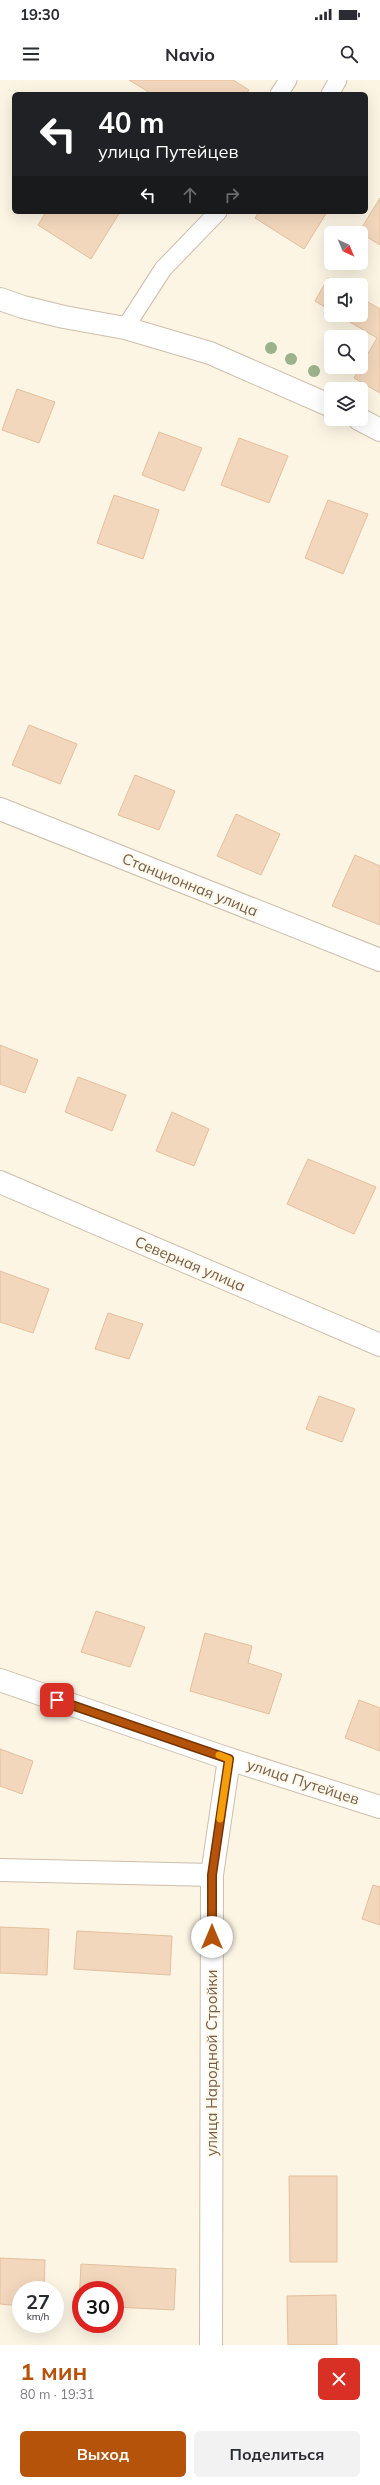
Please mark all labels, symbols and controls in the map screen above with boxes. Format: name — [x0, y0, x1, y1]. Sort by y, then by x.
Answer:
text: 19:30 — [20, 5, 60, 24]
icon: menu — [20, 43, 42, 65]
text: Navio — [165, 43, 215, 66]
icon: search — [338, 43, 360, 65]
text: 40 m — [98, 105, 164, 140]
icon: left — [32, 108, 84, 160]
text: улица Путейцев — [98, 140, 239, 163]
icon: left — [137, 184, 159, 206]
icon: ahead — [179, 184, 201, 206]
icon: right — [221, 184, 243, 206]
north arrow — [324, 226, 368, 270]
map controls — [324, 226, 368, 426]
button: sound — [324, 278, 368, 322]
button: search — [324, 330, 368, 374]
button: layers — [324, 382, 368, 426]
street label: Станционная улица — [119, 849, 261, 920]
street label: Северная улица — [132, 1232, 248, 1295]
pin — [40, 1683, 74, 1717]
icon: arrive — [46, 1689, 68, 1711]
street label: улица Путейцев — [245, 1754, 362, 1809]
position arrow — [191, 1916, 233, 1958]
street label: улица Народной Стройки — [202, 1970, 221, 2156]
speed limit sign: 30 — [72, 2281, 124, 2333]
text: 27 — [26, 2289, 50, 2314]
text: km/h — [27, 2310, 49, 2323]
text: 1 мин — [20, 2356, 87, 2386]
button: close — [318, 2358, 360, 2400]
text: 80 m · 19:31 — [20, 2386, 94, 2402]
button: Выход — [20, 2431, 186, 2477]
button: Поделиться — [194, 2431, 360, 2477]

